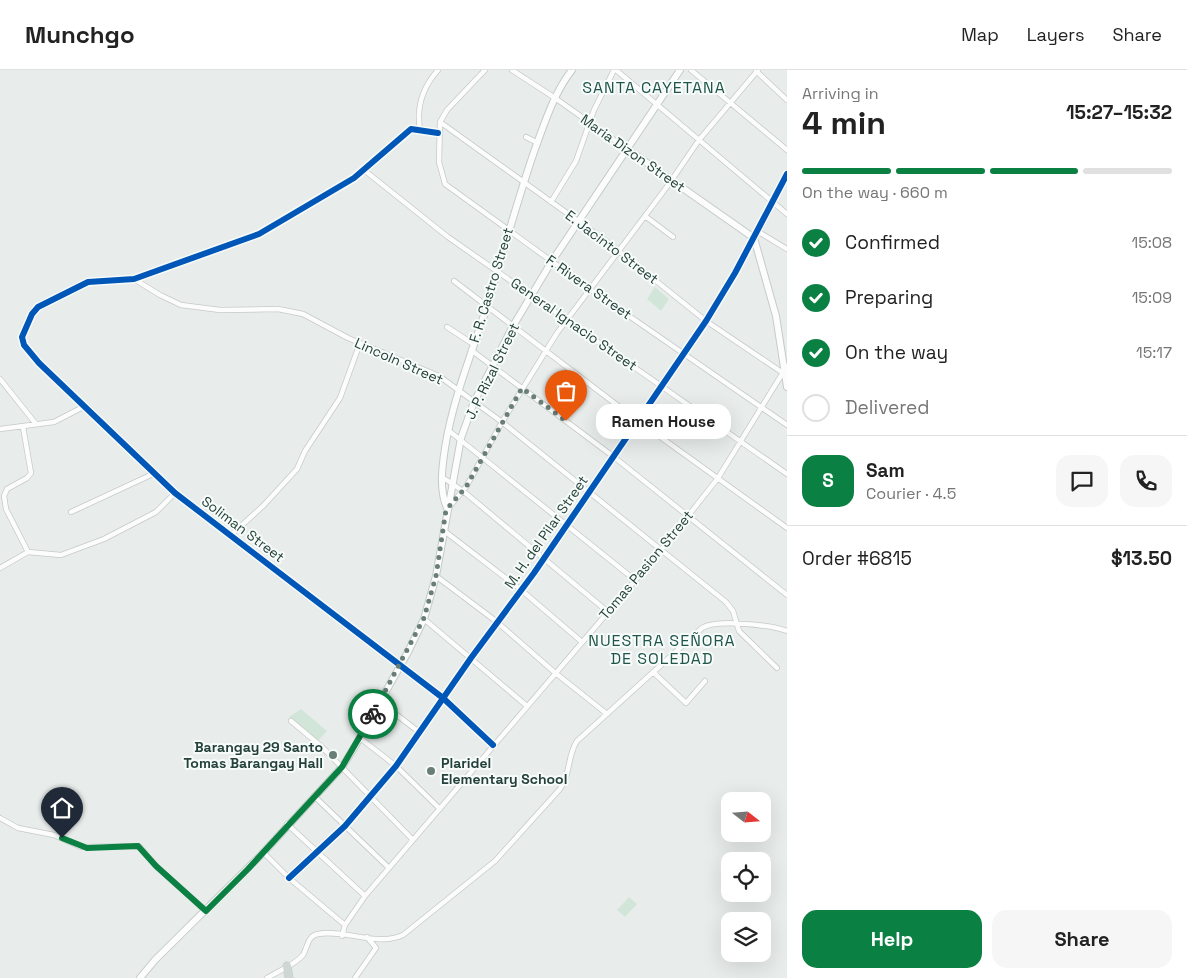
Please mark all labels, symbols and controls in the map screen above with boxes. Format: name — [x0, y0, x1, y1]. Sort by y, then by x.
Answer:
text: Munchgo — [25, 19, 135, 50]
text: Map — [961, 23, 999, 46]
text: Layers — [1027, 23, 1084, 46]
text: Share — [1112, 23, 1162, 46]
district label: SANTA CAYETANA — [582, 77, 726, 98]
text: Arriving in — [802, 83, 879, 104]
text: 15:27–15:32 — [1066, 100, 1172, 125]
text: 4 min — [802, 103, 886, 143]
street label: Maria Dizon Street — [577, 110, 689, 196]
text: On the way · 660 m — [802, 182, 948, 203]
street label: E. Jacinto Street — [562, 206, 662, 288]
street label: F. R. Castro Street — [465, 225, 517, 345]
icon: check — [802, 229, 830, 257]
text: Confirmed — [845, 230, 940, 255]
text: 15:08 — [1131, 232, 1172, 253]
street label: F. Rivera Street — [543, 251, 635, 323]
street label: General Ignacio Street — [507, 274, 641, 374]
icon: check — [802, 284, 830, 312]
text: Preparing — [845, 285, 933, 310]
text: 15:09 — [1132, 287, 1172, 308]
street label: J. P. Rizal Street — [461, 320, 523, 422]
street label: Lincoln Street — [352, 333, 446, 389]
icon: check — [802, 339, 830, 367]
text: On the way — [845, 340, 948, 365]
text: 15:17 — [1136, 342, 1172, 363]
pin — [545, 370, 587, 421]
icon: bag — [552, 377, 580, 405]
text: Delivered — [845, 395, 930, 420]
callout: Ramen House — [596, 404, 731, 438]
text: Ramen House — [612, 411, 715, 432]
button: chat — [1056, 455, 1108, 507]
button: phone — [1120, 455, 1172, 507]
text: Sam — [866, 458, 905, 483]
text: S — [822, 468, 834, 493]
street label: M. H. del Pilar Street — [500, 472, 592, 592]
text: Courier · 4.5 — [866, 483, 956, 504]
street label: Soliman Street — [198, 492, 288, 566]
street label: Tomas Pasion Street — [595, 507, 697, 623]
text: Order #6815 — [802, 546, 912, 571]
text: $13.50 — [1111, 546, 1172, 571]
district label: NUESTRA SEÑORA DE SOLEDAD — [588, 630, 736, 669]
courier — [348, 689, 398, 739]
icon: bike — [359, 700, 387, 728]
place label: Barangay 29 Santo Tomas Barangay Hall — [183, 738, 323, 772]
marker: Barangay 29 Santo Tomas Barangay Hall — [327, 749, 339, 761]
place label: Plaridel Elementary School — [441, 754, 567, 788]
marker: Plaridel Elementary School — [425, 765, 437, 777]
pin — [41, 787, 83, 838]
north arrow — [721, 792, 771, 842]
map controls — [721, 792, 771, 962]
icon: home — [48, 794, 76, 822]
button: locate — [721, 852, 771, 902]
button: Help — [802, 910, 982, 968]
button: Share — [992, 910, 1172, 968]
button: layers — [721, 912, 771, 962]

